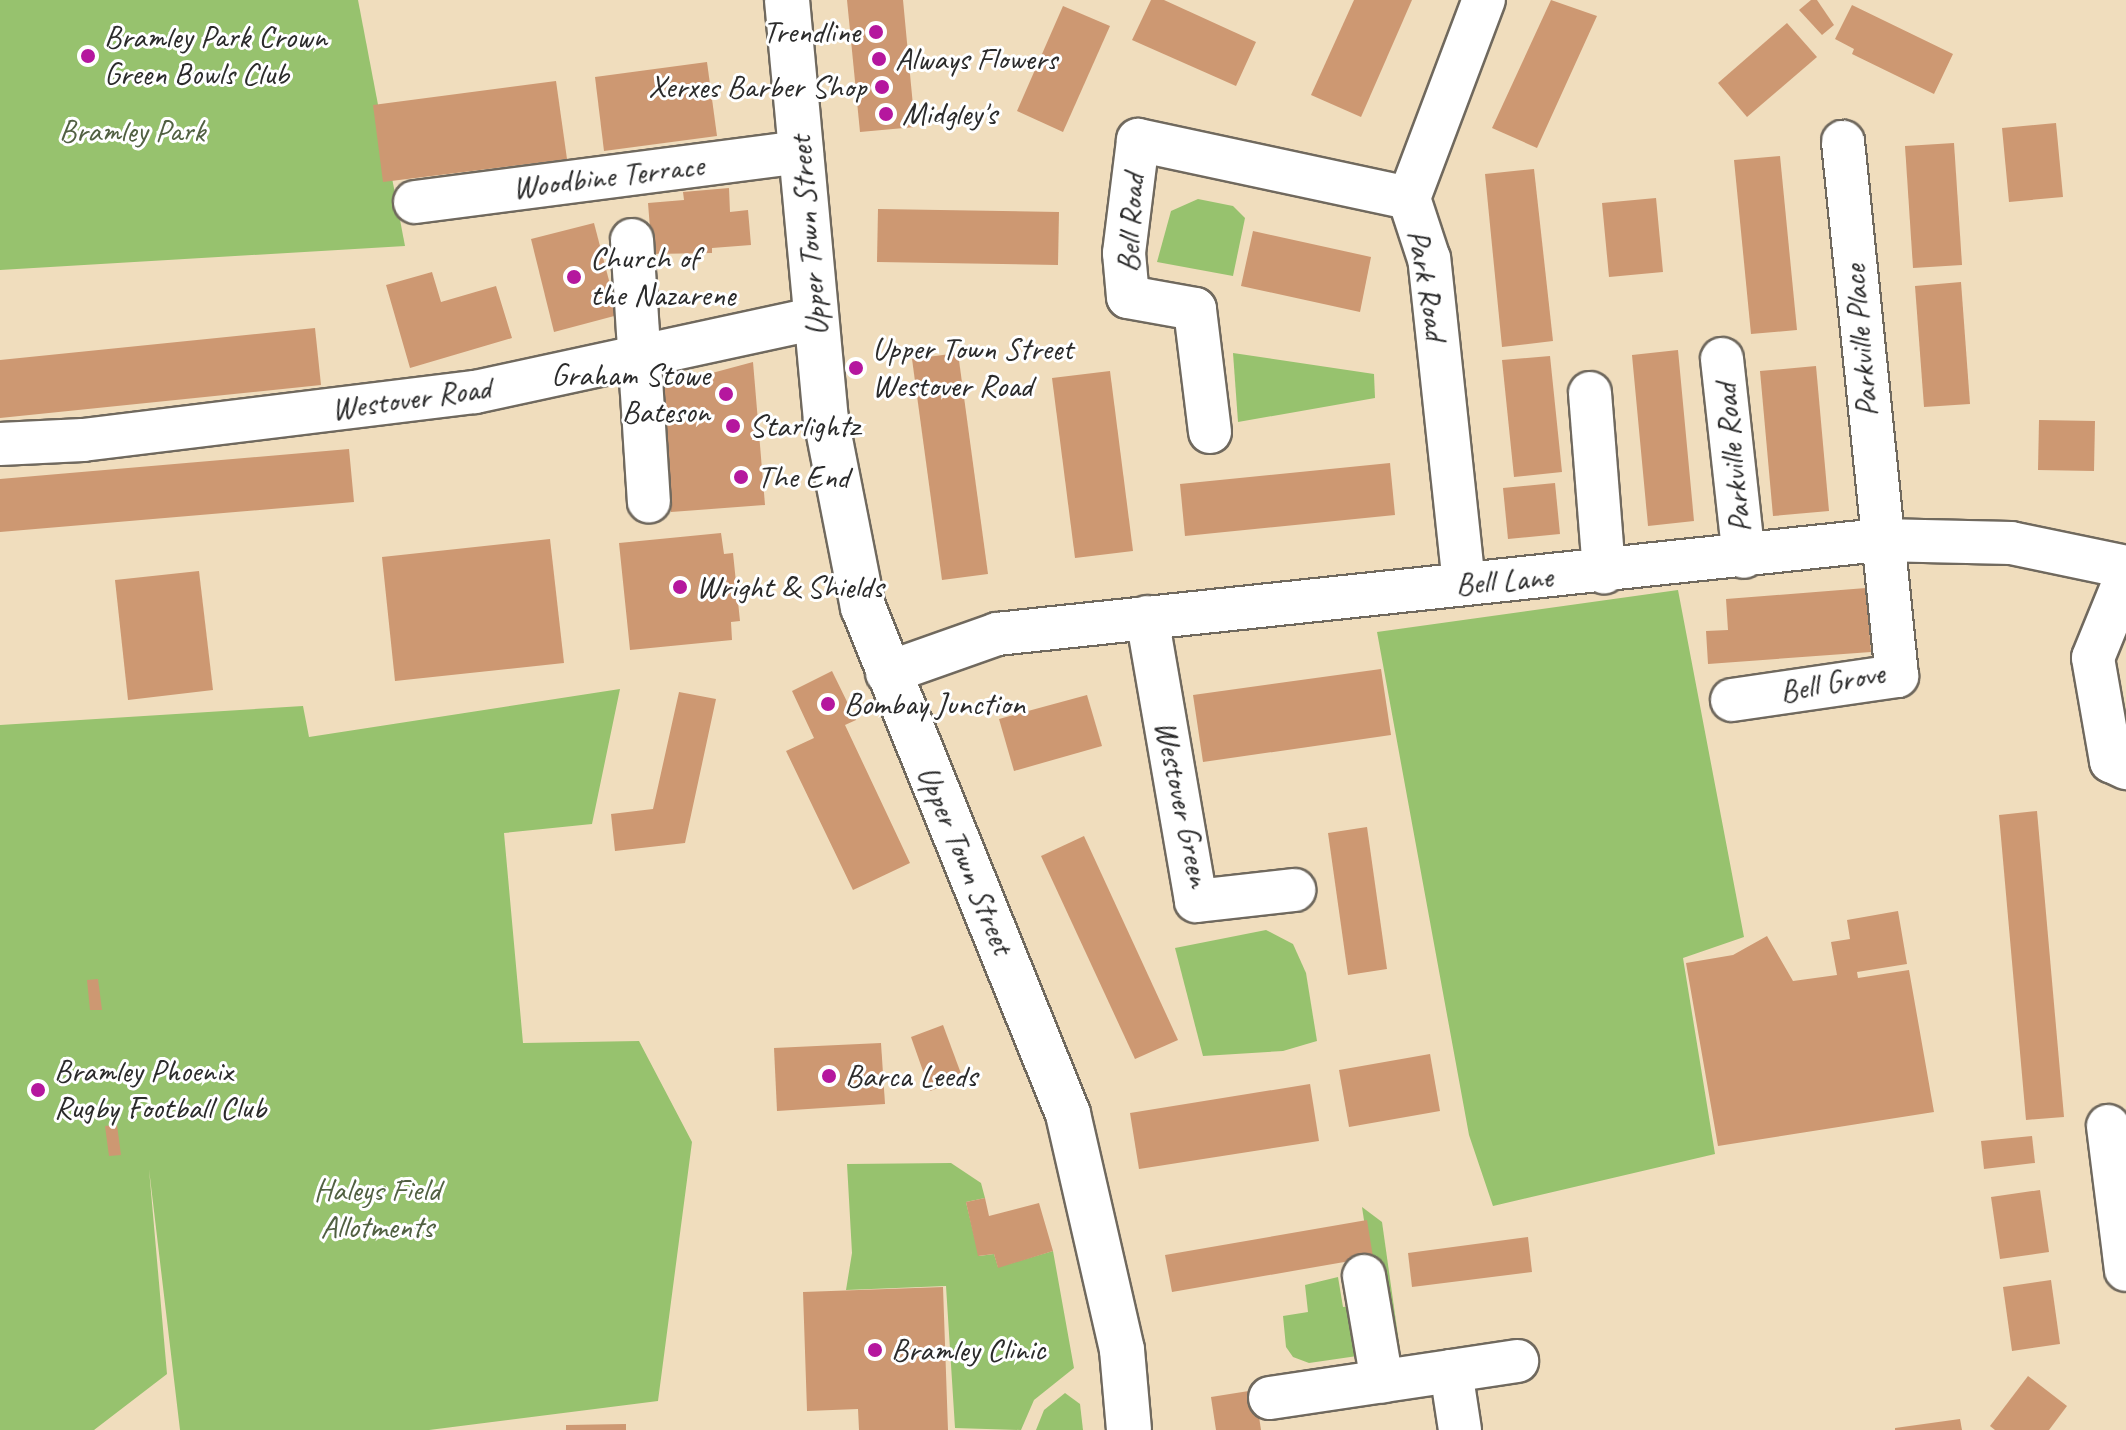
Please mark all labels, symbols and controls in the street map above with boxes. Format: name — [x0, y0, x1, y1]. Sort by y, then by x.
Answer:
place label: Trendline — [763, 13, 860, 51]
place label: Bramley Park Crown Green Bowls Club — [104, 19, 327, 94]
marker: Trendline — [867, 23, 885, 41]
place label: Always Flowers — [895, 40, 1058, 78]
marker: Bramley Park Crown Green Bowls Club — [79, 47, 97, 65]
marker: Always Flowers — [870, 50, 888, 68]
place label: Xerxes Barber Shop — [647, 68, 866, 106]
marker: Xerxes Barber Shop — [873, 78, 891, 96]
place label: Midgley's — [902, 95, 997, 133]
marker: Midgley's — [877, 105, 895, 123]
park label: Bramley Park — [59, 112, 205, 150]
street label: Upper Town Street — [781, 134, 837, 338]
street label: Woodbine Terrace — [511, 146, 705, 208]
street label: Bell Road — [1109, 172, 1153, 274]
street label: Park Road — [1398, 226, 1456, 344]
place label: Church of the Nazarene — [590, 240, 736, 315]
street label: Parkville Place — [1835, 263, 1887, 419]
marker: Church of the Nazarene — [565, 268, 583, 286]
place label: Upper Town Street Westover Road — [872, 331, 1073, 406]
place label: Graham Stowe Bateson — [551, 357, 710, 432]
marker: Upper Town Street Westover Road — [847, 359, 865, 377]
street label: Westover Road — [329, 369, 493, 429]
street label: Parkville Road — [1706, 381, 1760, 535]
marker: Graham Stowe Bateson — [717, 385, 735, 403]
place label: Starlightz — [749, 407, 859, 445]
marker: Starlightz — [724, 417, 742, 435]
place label: The End — [757, 458, 849, 496]
marker: The End — [732, 468, 750, 486]
street label: Bell Lane — [1453, 558, 1555, 604]
place label: Wright & Shields — [696, 568, 883, 606]
marker: Wright & Shields — [671, 578, 689, 596]
street label: Bell Grove — [1777, 654, 1887, 712]
place label: Bombay Junction — [844, 685, 1024, 723]
marker: Bombay Junction — [819, 695, 837, 713]
street label: Westover Green — [1146, 717, 1218, 891]
street label: Upper Town Street — [908, 760, 1022, 960]
place label: Bramley Phoenix Rugby Football Club — [54, 1053, 265, 1128]
place label: Barca Leeds — [845, 1057, 977, 1095]
marker: Barca Leeds — [820, 1067, 838, 1085]
marker: Bramley Phoenix Rugby Football Club — [29, 1081, 47, 1099]
park label: Haleys Field Allotments — [314, 1172, 440, 1247]
place label: Bramley Clinic — [891, 1331, 1046, 1369]
marker: Bramley Clinic — [866, 1341, 884, 1359]

